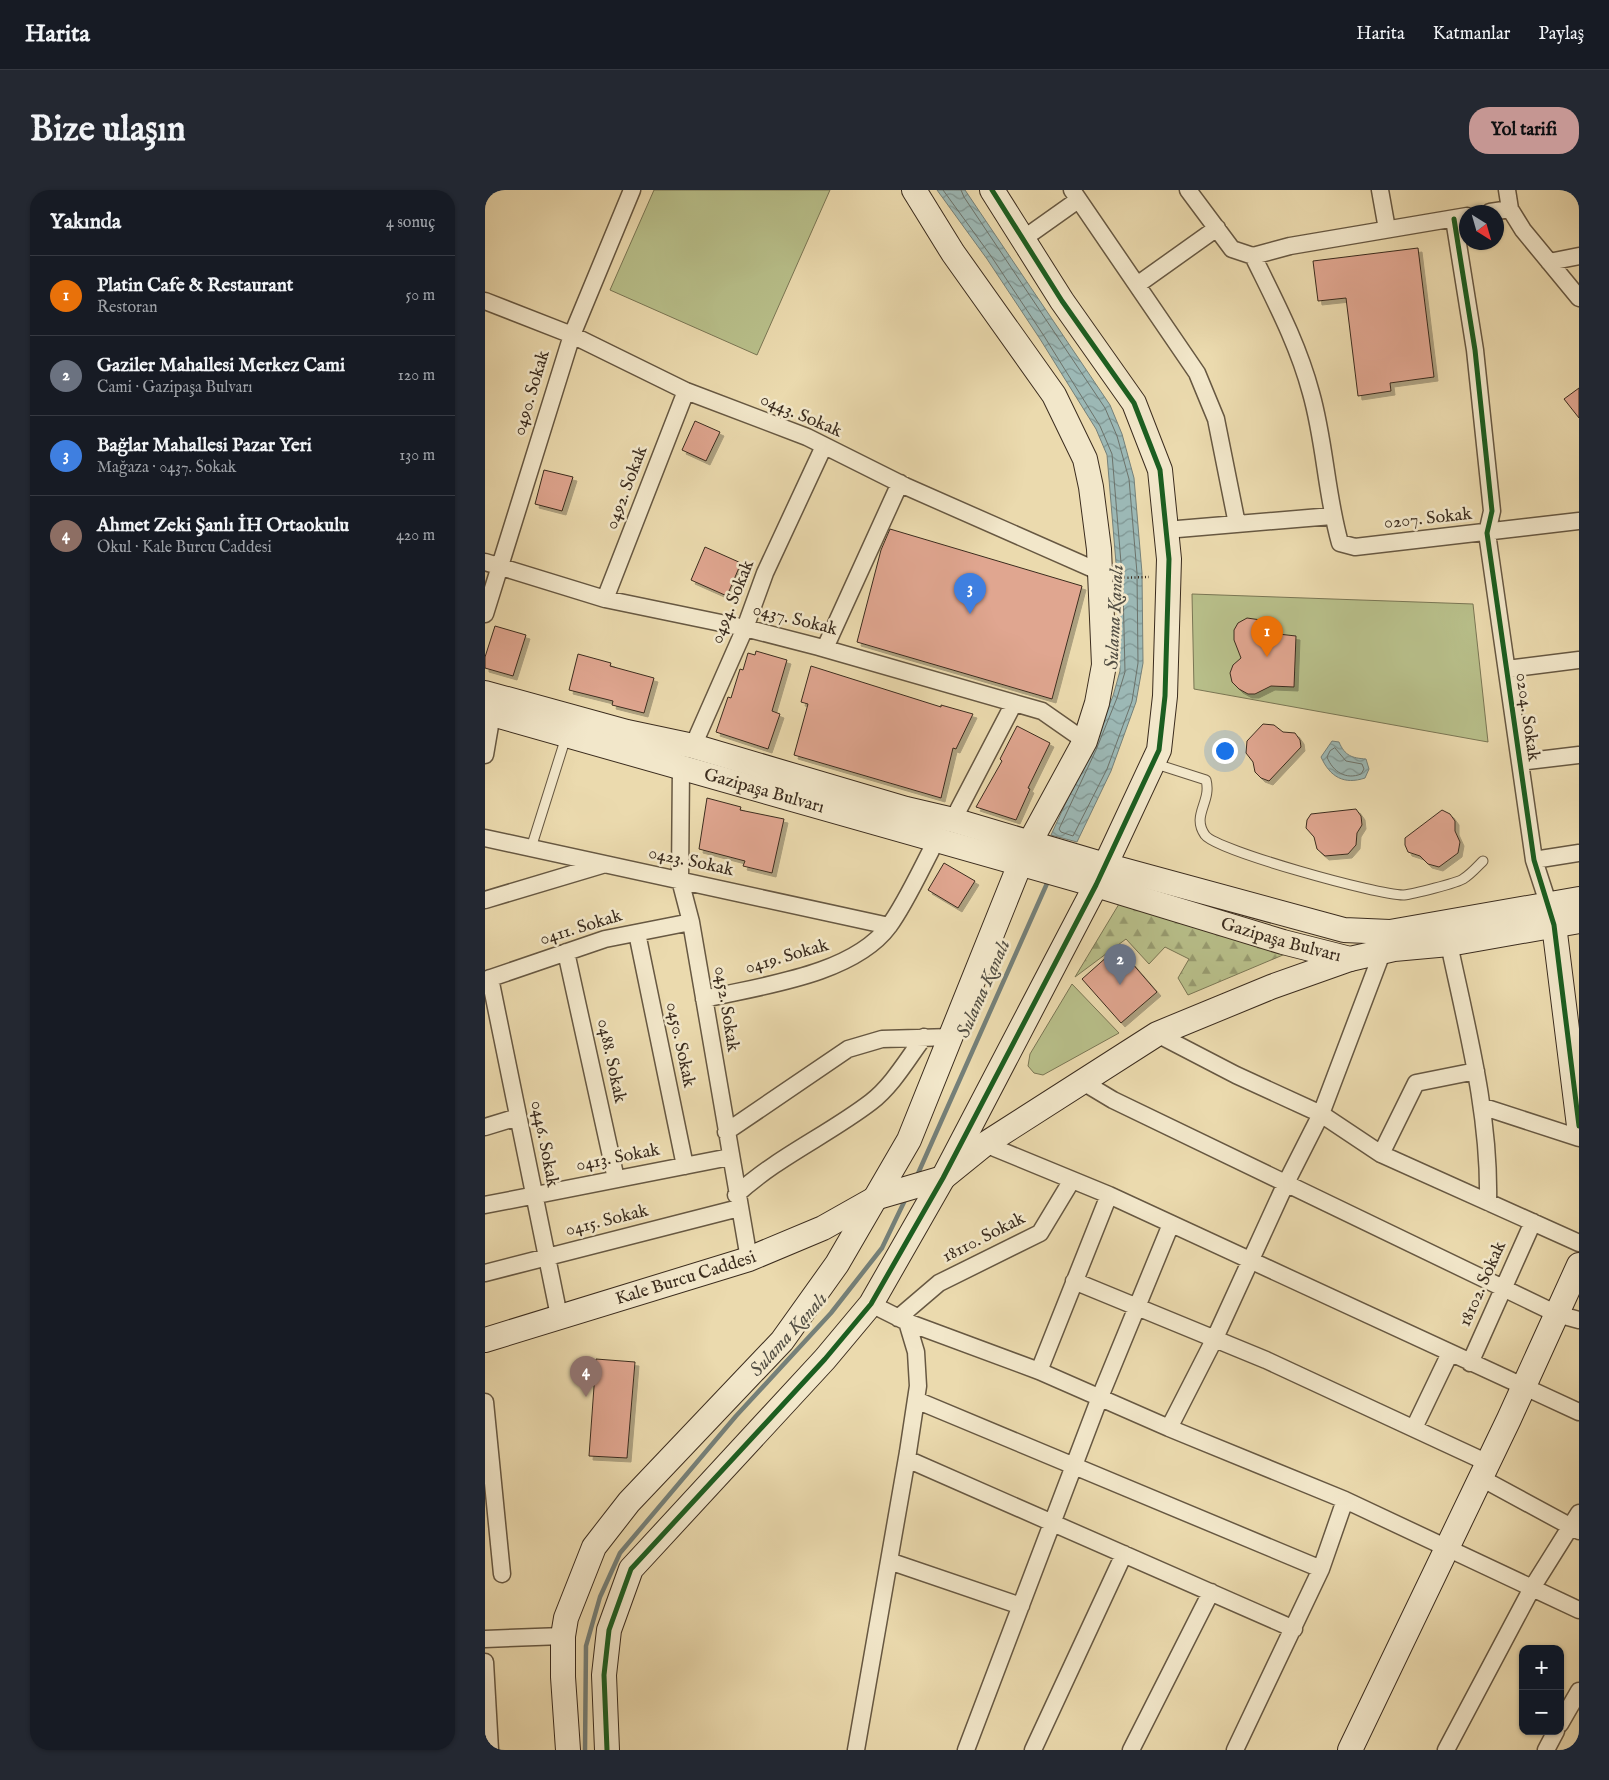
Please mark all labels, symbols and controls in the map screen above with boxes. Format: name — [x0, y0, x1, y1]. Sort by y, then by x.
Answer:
text: Harita — [25, 19, 90, 50]
text: Harita — [1356, 23, 1405, 46]
text: Katmanlar — [1433, 23, 1510, 46]
text: Paylaş — [1538, 23, 1584, 46]
button: Yol tarifi — [1469, 107, 1579, 154]
text: Bize ulaşın — [30, 108, 186, 153]
north arrow — [1459, 205, 1504, 250]
text: Yakında — [50, 209, 121, 236]
text: 4 sonuç — [386, 213, 435, 233]
text: Platin Cafe & Restaurant — [97, 274, 293, 298]
text: 1 — [63, 286, 69, 306]
text: 50 m — [406, 286, 435, 306]
text: Restoran — [97, 298, 157, 318]
street label: 0490. Sokak — [508, 347, 556, 438]
text: Gaziler Mahallesi Merkez Cami — [97, 354, 345, 378]
text: 2 — [62, 366, 70, 386]
text: 120 m — [398, 366, 435, 386]
text: Cami · Gazipaşa Bulvarı — [97, 378, 253, 398]
street label: 0443. Sokak — [757, 388, 846, 444]
text: Bağlar Mahallesi Pazar Yeri — [97, 434, 312, 458]
street label: 0492. Sokak — [601, 443, 654, 533]
text: 3 — [63, 446, 69, 466]
text: 130 m — [399, 446, 435, 466]
text: Mağaza · 0437. Sokak — [97, 458, 236, 478]
street label: 0207. Sokak — [1383, 503, 1473, 535]
text: Ahmet Zeki Şanlı İH Ortaokulu — [97, 514, 349, 538]
text: 4 — [62, 526, 70, 546]
text: 420 m — [396, 526, 435, 546]
text: Okul · Kale Burcu Caddesi — [97, 538, 272, 558]
street label: 0494. Sokak — [706, 556, 760, 647]
water label: Sulama Kanalı — [1100, 564, 1130, 670]
pin: 3 — [954, 573, 986, 614]
street label: 0437. Sokak — [750, 598, 840, 642]
pin: 1 — [1251, 616, 1283, 657]
street label: 0204. Sokak — [1509, 671, 1545, 763]
your location — [1212, 738, 1238, 764]
street label: Gazipaşa Bulvarı — [701, 763, 827, 819]
street label: 0423. Sokak — [646, 842, 736, 882]
street label: 0411. Sokak — [537, 905, 625, 951]
street label: Gazipaşa Bulvarı — [1218, 912, 1344, 968]
street label: 0419. Sokak — [743, 934, 832, 980]
water label: Sulama Kanalı — [952, 936, 1016, 1042]
pin: 2 — [1104, 944, 1136, 985]
street label: 0452. Sokak — [708, 965, 744, 1054]
street label: 0450. Sokak — [660, 1000, 700, 1090]
street label: 0488. Sokak — [591, 1017, 631, 1106]
street label: 0446. Sokak — [524, 1099, 564, 1190]
street label: 0413. Sokak — [574, 1139, 662, 1177]
street label: 0415. Sokak — [563, 1200, 651, 1242]
street label: 18110. Sokak — [939, 1207, 1029, 1269]
street label: 18102. Sokak — [1454, 1237, 1512, 1330]
street label: Kale Burcu Caddesi — [613, 1246, 760, 1311]
water label: Sulama Kanalı — [745, 1288, 833, 1382]
pin: 4 — [570, 1356, 602, 1397]
map controls — [1519, 1645, 1564, 1735]
button: + — [1519, 1645, 1564, 1690]
button: − — [1519, 1690, 1564, 1735]

